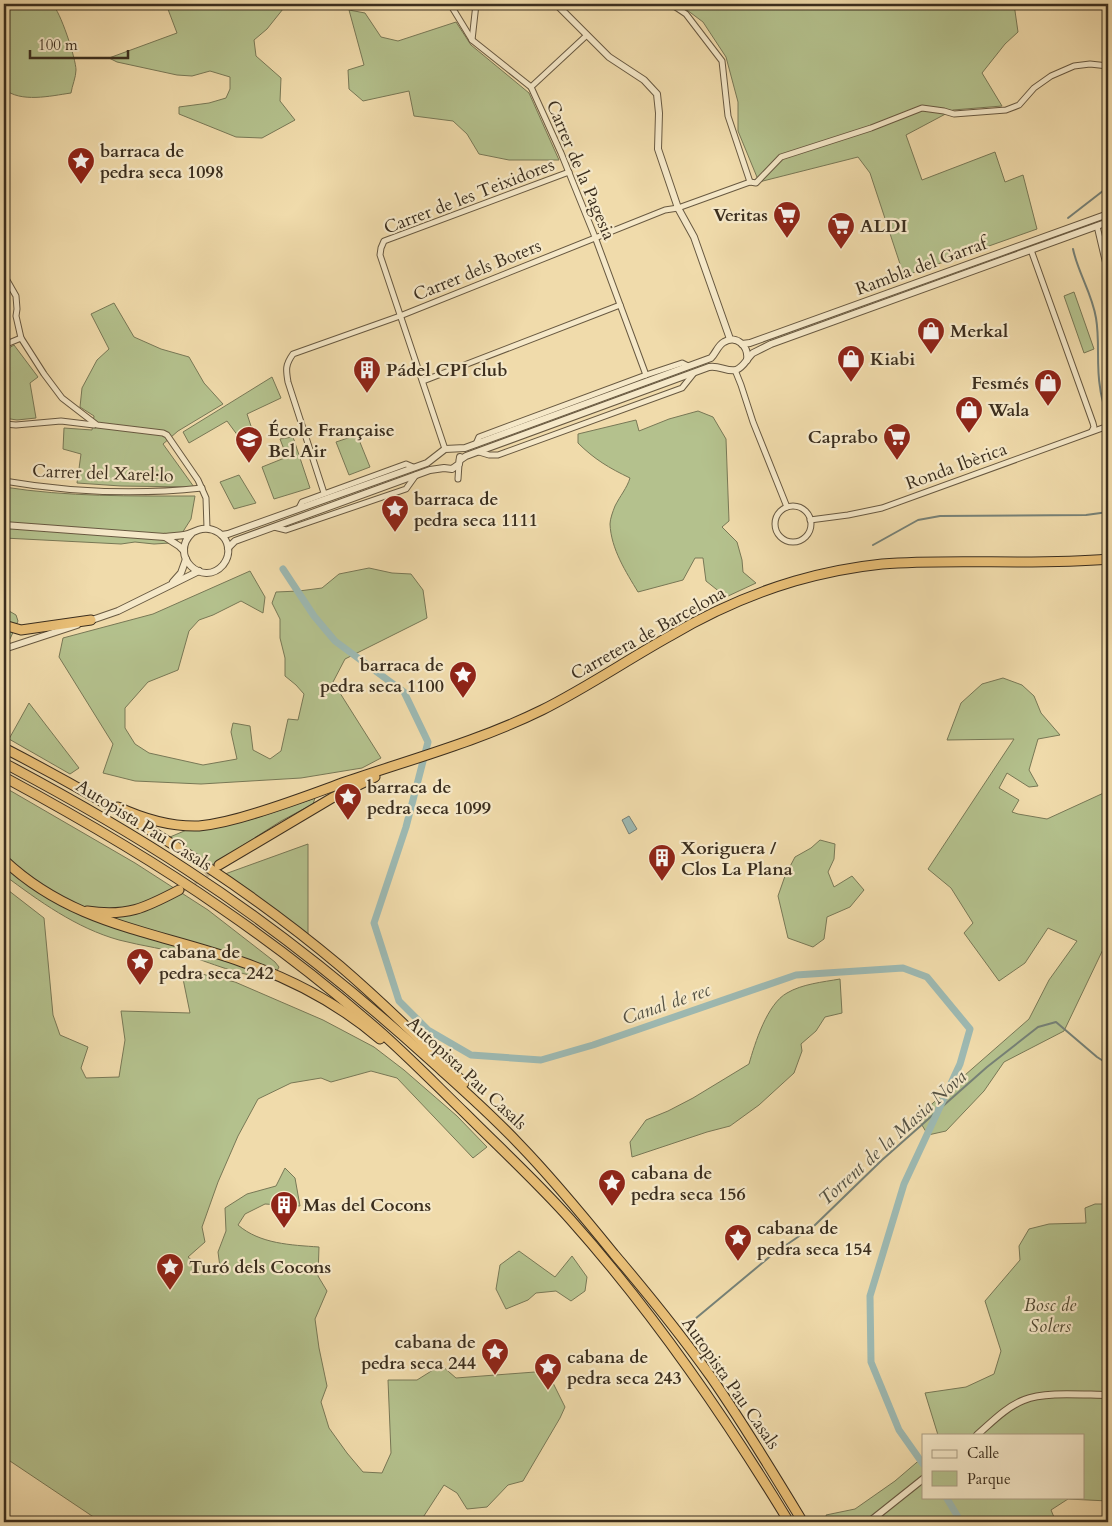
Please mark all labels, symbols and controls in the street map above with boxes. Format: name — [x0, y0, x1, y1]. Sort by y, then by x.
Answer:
scale bar — [30, 28, 128, 60]
text: 100 m — [38, 35, 78, 55]
street label: Carrer de la Pagesia — [540, 96, 621, 244]
place label: barraca de pedra seca 1098 — [100, 139, 224, 185]
place icon: barraca de pedra seca 1098 — [66, 146, 96, 185]
street label: Carrer de les Teixidores — [380, 152, 558, 241]
supermarket icon: Veritas — [772, 200, 802, 239]
place label: Veritas — [713, 203, 768, 228]
supermarket icon: ALDI — [826, 211, 856, 250]
place label: ALDI — [860, 214, 907, 239]
street label: Rambla del Garraf — [852, 230, 994, 302]
street label: Carrer dels Boters — [410, 233, 545, 307]
shop icon: Merkal — [916, 316, 946, 355]
place label: Merkal — [950, 319, 1008, 344]
shop icon: Kiabi — [836, 344, 866, 383]
place label: Kiabi — [870, 347, 916, 372]
building icon: Pádel CPI club — [352, 355, 382, 394]
place label: Pádel CPI club — [386, 358, 508, 383]
shop icon: Fesmés — [1033, 368, 1063, 407]
place label: Fesmés — [971, 371, 1029, 396]
shop icon: Wala — [954, 395, 984, 434]
place label: Wala — [987, 398, 1030, 423]
place label: École Française Bel Air — [268, 418, 395, 464]
supermarket icon: Caprabo — [882, 422, 912, 461]
school or university icon: École Française Bel Air — [234, 425, 264, 464]
place label: Caprabo — [808, 425, 878, 450]
street label: Ronda Ibèrica — [902, 436, 1011, 496]
street label: Carrer del Xarel·lo — [32, 459, 174, 488]
place label: barraca de pedra seca 1111 — [414, 487, 538, 533]
place icon: barraca de pedra seca 1111 — [380, 494, 410, 533]
street label: Carretera de Barcelona — [566, 580, 730, 686]
place label: barraca de pedra seca 1100 — [320, 653, 444, 699]
place icon: barraca de pedra seca 1100 — [448, 660, 478, 699]
street label: Autopista Pau Casals — [71, 773, 217, 877]
place label: barraca de pedra seca 1099 — [367, 775, 491, 821]
place icon: barraca de pedra seca 1099 — [333, 782, 363, 821]
place label: Xoriguera / Clos La Plana — [681, 836, 793, 882]
building icon: Xoriguera / Clos La Plana — [647, 843, 677, 882]
place label: cabana de pedra seca 242 — [159, 940, 274, 986]
place icon: cabana de pedra seca 242 — [125, 947, 155, 986]
water label: Canal de rec — [619, 977, 715, 1031]
street label: Autopista Pau Casals — [401, 1011, 532, 1136]
water label: Torrent de la Masia Nova — [813, 1064, 973, 1211]
place label: cabana de pedra seca 156 — [631, 1161, 746, 1207]
place icon: cabana de pedra seca 156 — [597, 1168, 627, 1207]
building icon: Mas del Cocons — [269, 1190, 299, 1229]
place label: Mas del Cocons — [303, 1193, 431, 1218]
place label: cabana de pedra seca 154 — [757, 1216, 872, 1262]
place icon: cabana de pedra seca 154 — [723, 1223, 753, 1262]
place icon: Turó dels Cocons — [155, 1252, 185, 1291]
place label: Turó dels Cocons — [189, 1255, 331, 1280]
park label: Bosc de Solers — [1024, 1293, 1077, 1339]
street label: Autopista Pau Casals — [676, 1312, 786, 1454]
place label: cabana de pedra seca 244 — [361, 1330, 476, 1376]
place icon: cabana de pedra seca 244 — [480, 1337, 510, 1376]
place label: cabana de pedra seca 243 — [567, 1345, 682, 1391]
place icon: cabana de pedra seca 243 — [533, 1352, 563, 1391]
legend — [922, 1434, 1084, 1498]
text: Calle — [967, 1443, 1000, 1463]
text: Parque — [967, 1469, 1011, 1489]

